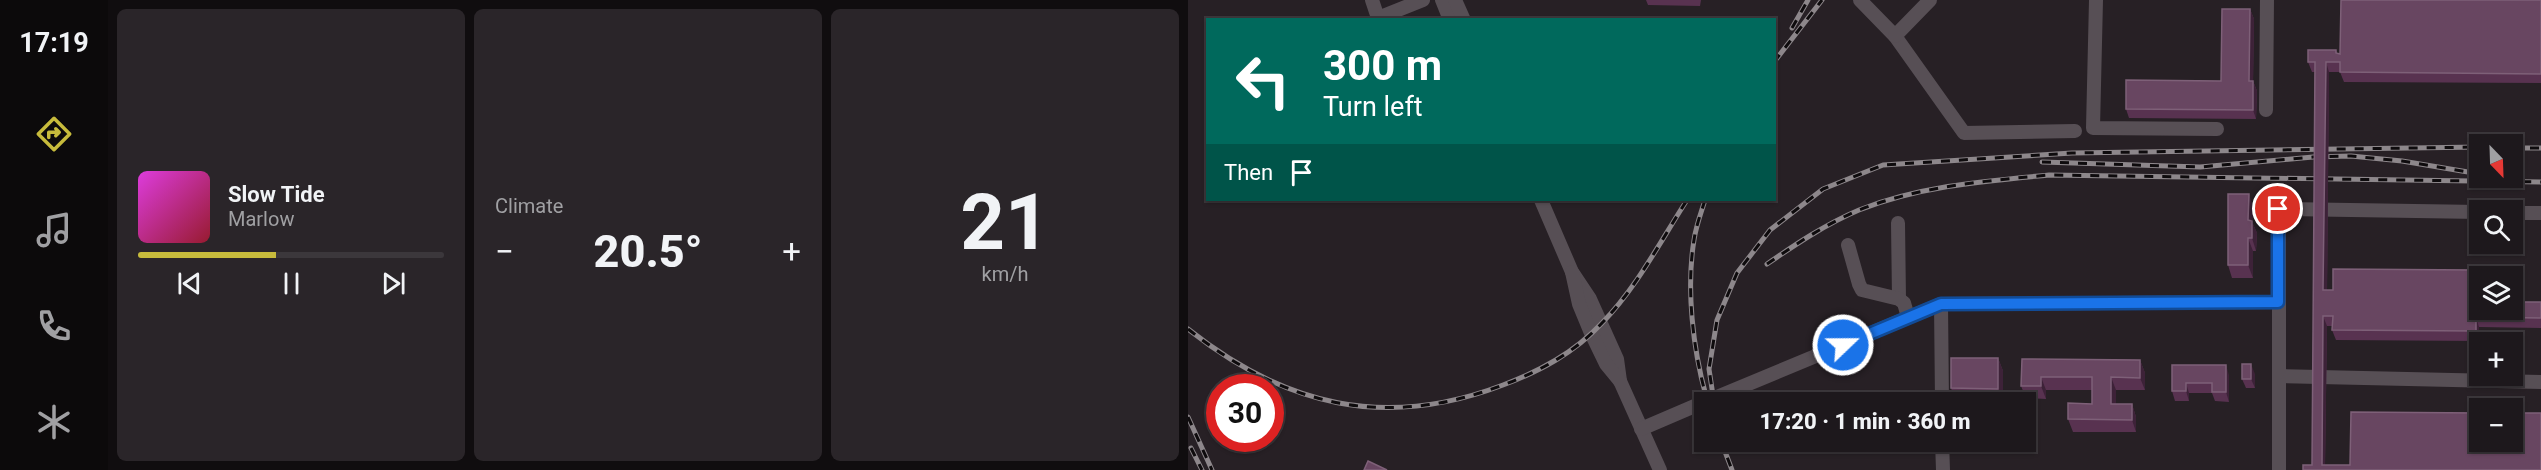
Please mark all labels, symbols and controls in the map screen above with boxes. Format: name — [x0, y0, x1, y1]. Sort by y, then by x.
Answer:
text: 17:19 — [19, 27, 89, 59]
text: 300 m — [1323, 41, 1442, 90]
icon: left — [1224, 42, 1302, 120]
text: Turn left — [1323, 91, 1423, 123]
icon: directions — [33, 113, 75, 155]
north arrow — [2469, 134, 2523, 188]
map controls — [2469, 134, 2523, 452]
icon: arrive — [1285, 156, 1318, 189]
text: Then — [1224, 160, 1273, 185]
text: 21 — [960, 177, 1050, 268]
text: Slow Tide — [228, 182, 325, 207]
pin — [2252, 183, 2303, 234]
icon: arrive — [2261, 192, 2294, 225]
text: Climate — [495, 194, 563, 218]
button: search — [2469, 200, 2523, 254]
text: Marlow — [228, 207, 294, 231]
icon: music — [33, 209, 75, 251]
text: 20.5° — [594, 225, 703, 278]
text: − — [495, 232, 514, 271]
text: + — [782, 232, 801, 271]
text: km/h — [982, 262, 1028, 286]
button: layers — [2469, 266, 2523, 320]
icon: previous — [173, 267, 206, 300]
icon: pause — [275, 267, 308, 300]
icon: next — [377, 267, 410, 300]
icon: phone — [33, 305, 75, 347]
position arrow — [1811, 313, 1875, 377]
button: + — [2469, 332, 2523, 386]
speed limit sign: 30 — [1206, 374, 1284, 452]
button: − — [2469, 398, 2523, 452]
icon: climate — [33, 401, 75, 443]
text: 17:20 · 1 min · 360 m — [1760, 409, 1970, 434]

